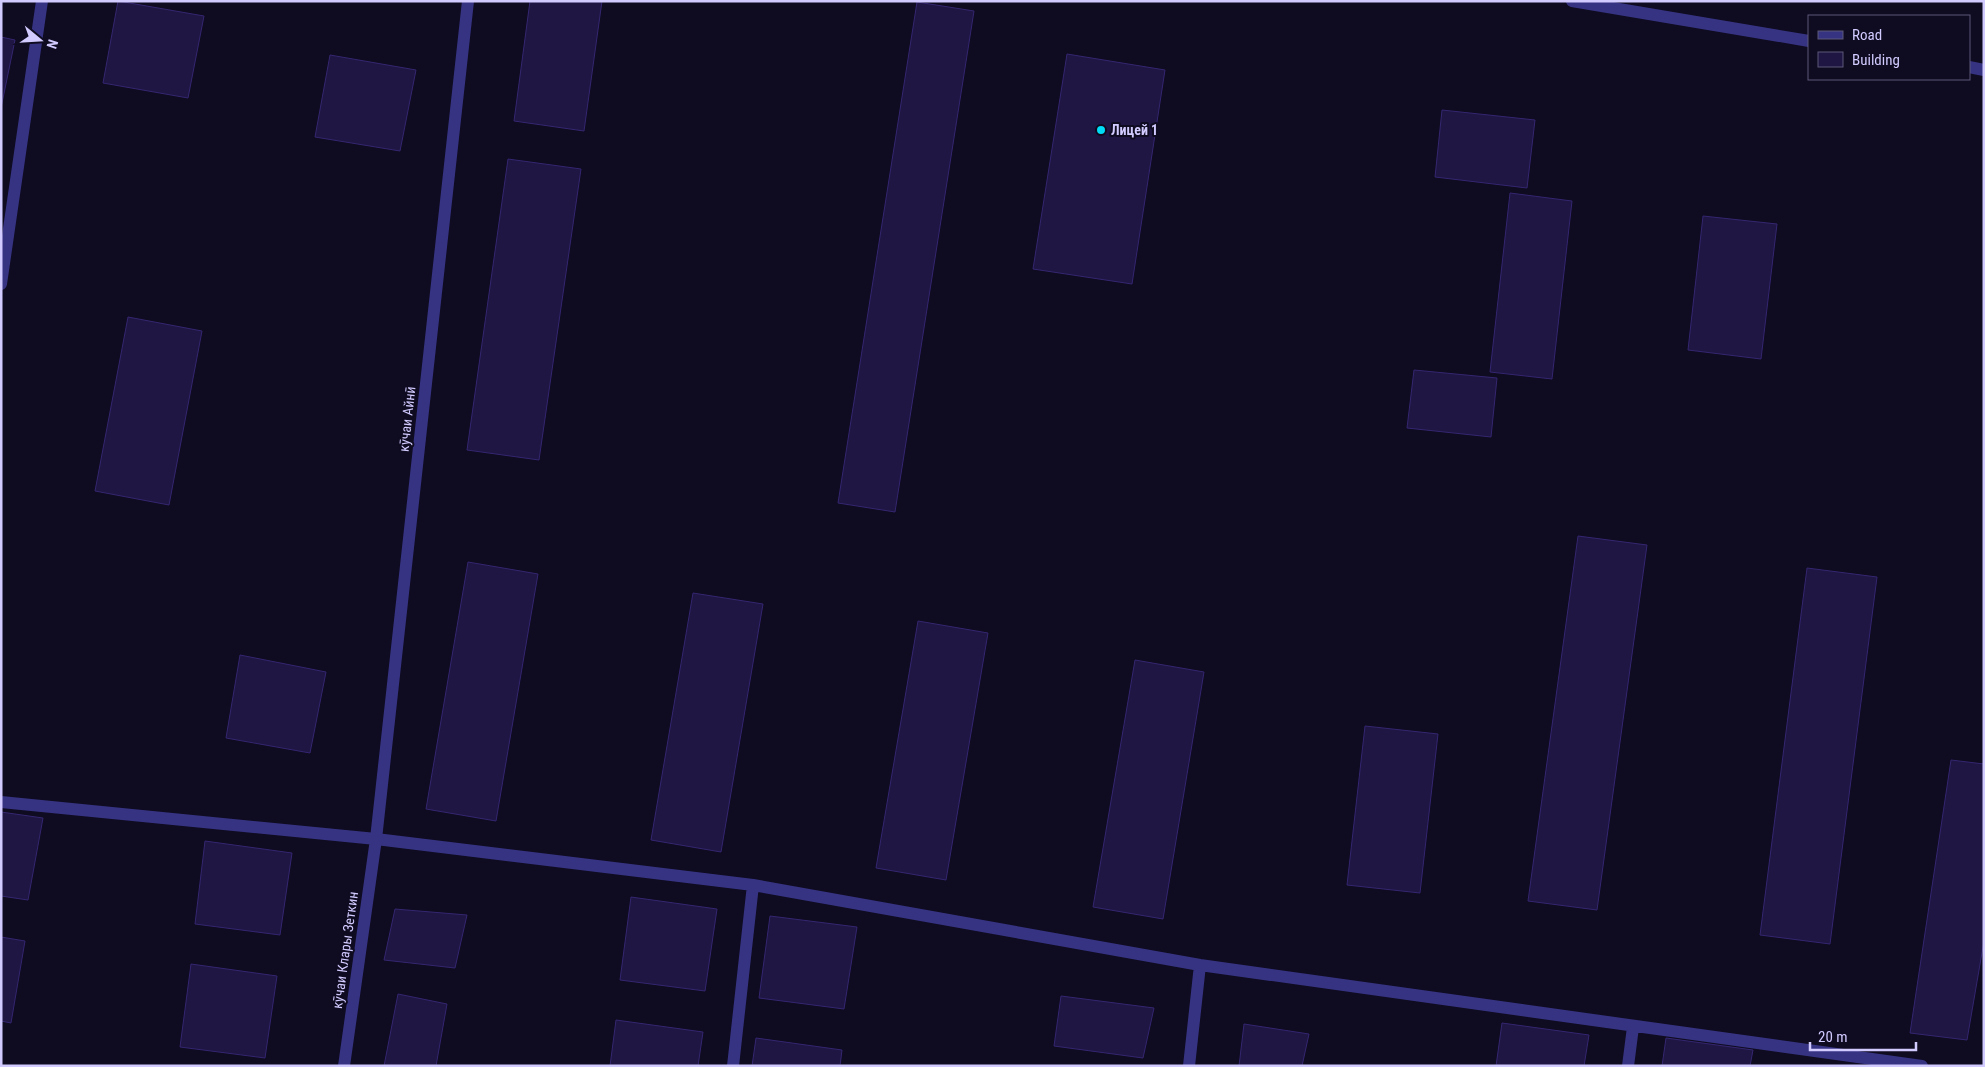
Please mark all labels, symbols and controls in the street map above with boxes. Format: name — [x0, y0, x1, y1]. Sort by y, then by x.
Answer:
north arrow — [15, 15, 65, 65]
legend — [1808, 15, 1970, 80]
text: Road — [1852, 26, 1882, 44]
text: N — [43, 37, 61, 51]
text: Building — [1852, 51, 1900, 69]
place label: Лицей 1 — [1111, 122, 1158, 138]
marker: Лицей 1 — [1095, 124, 1107, 136]
street label: кӯчаи Айнӣ — [396, 385, 418, 453]
street label: кӯчаи Клары Зеткин — [329, 890, 361, 1010]
scale bar — [1810, 1020, 1916, 1052]
text: 20 m — [1818, 1028, 1848, 1046]

